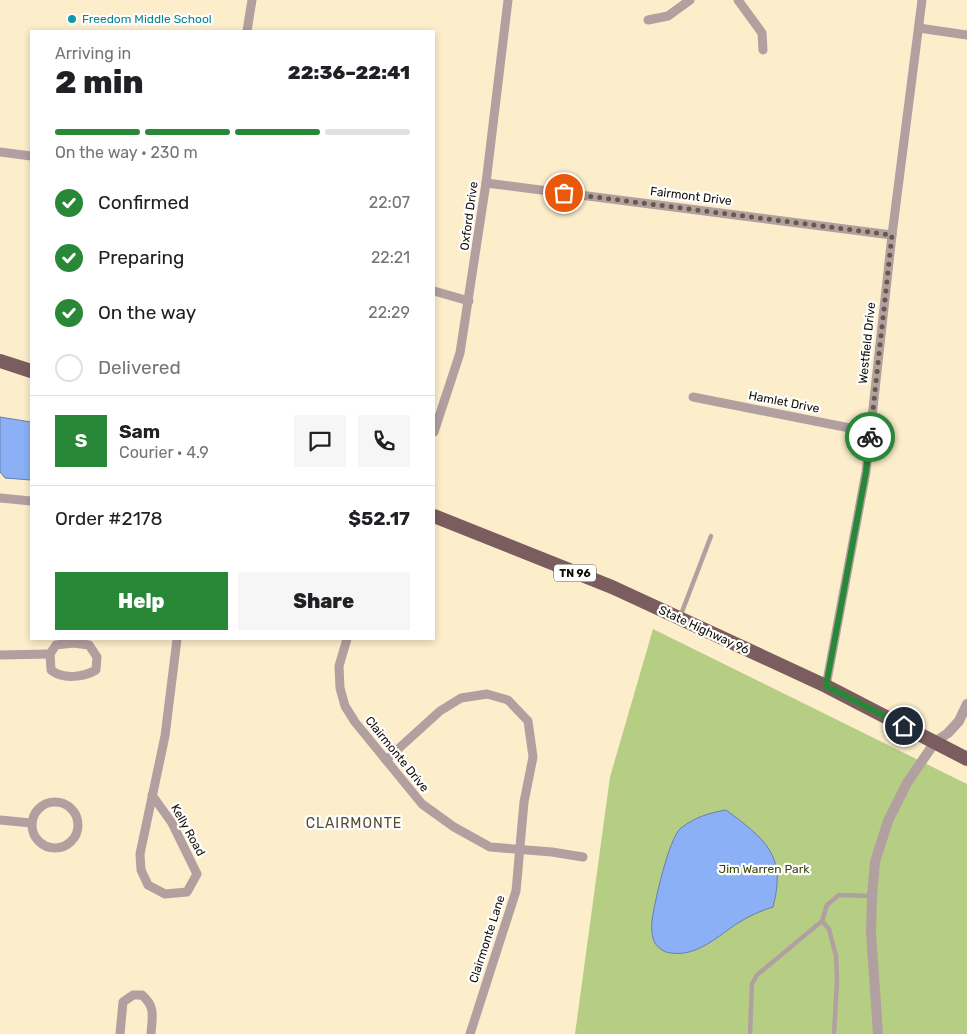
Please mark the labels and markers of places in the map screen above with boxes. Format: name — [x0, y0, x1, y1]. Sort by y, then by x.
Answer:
place label: Freedom Middle School — [82, 12, 212, 26]
marker: Freedom Middle School — [66, 13, 78, 25]
pin — [543, 172, 585, 214]
pin — [883, 705, 925, 747]

